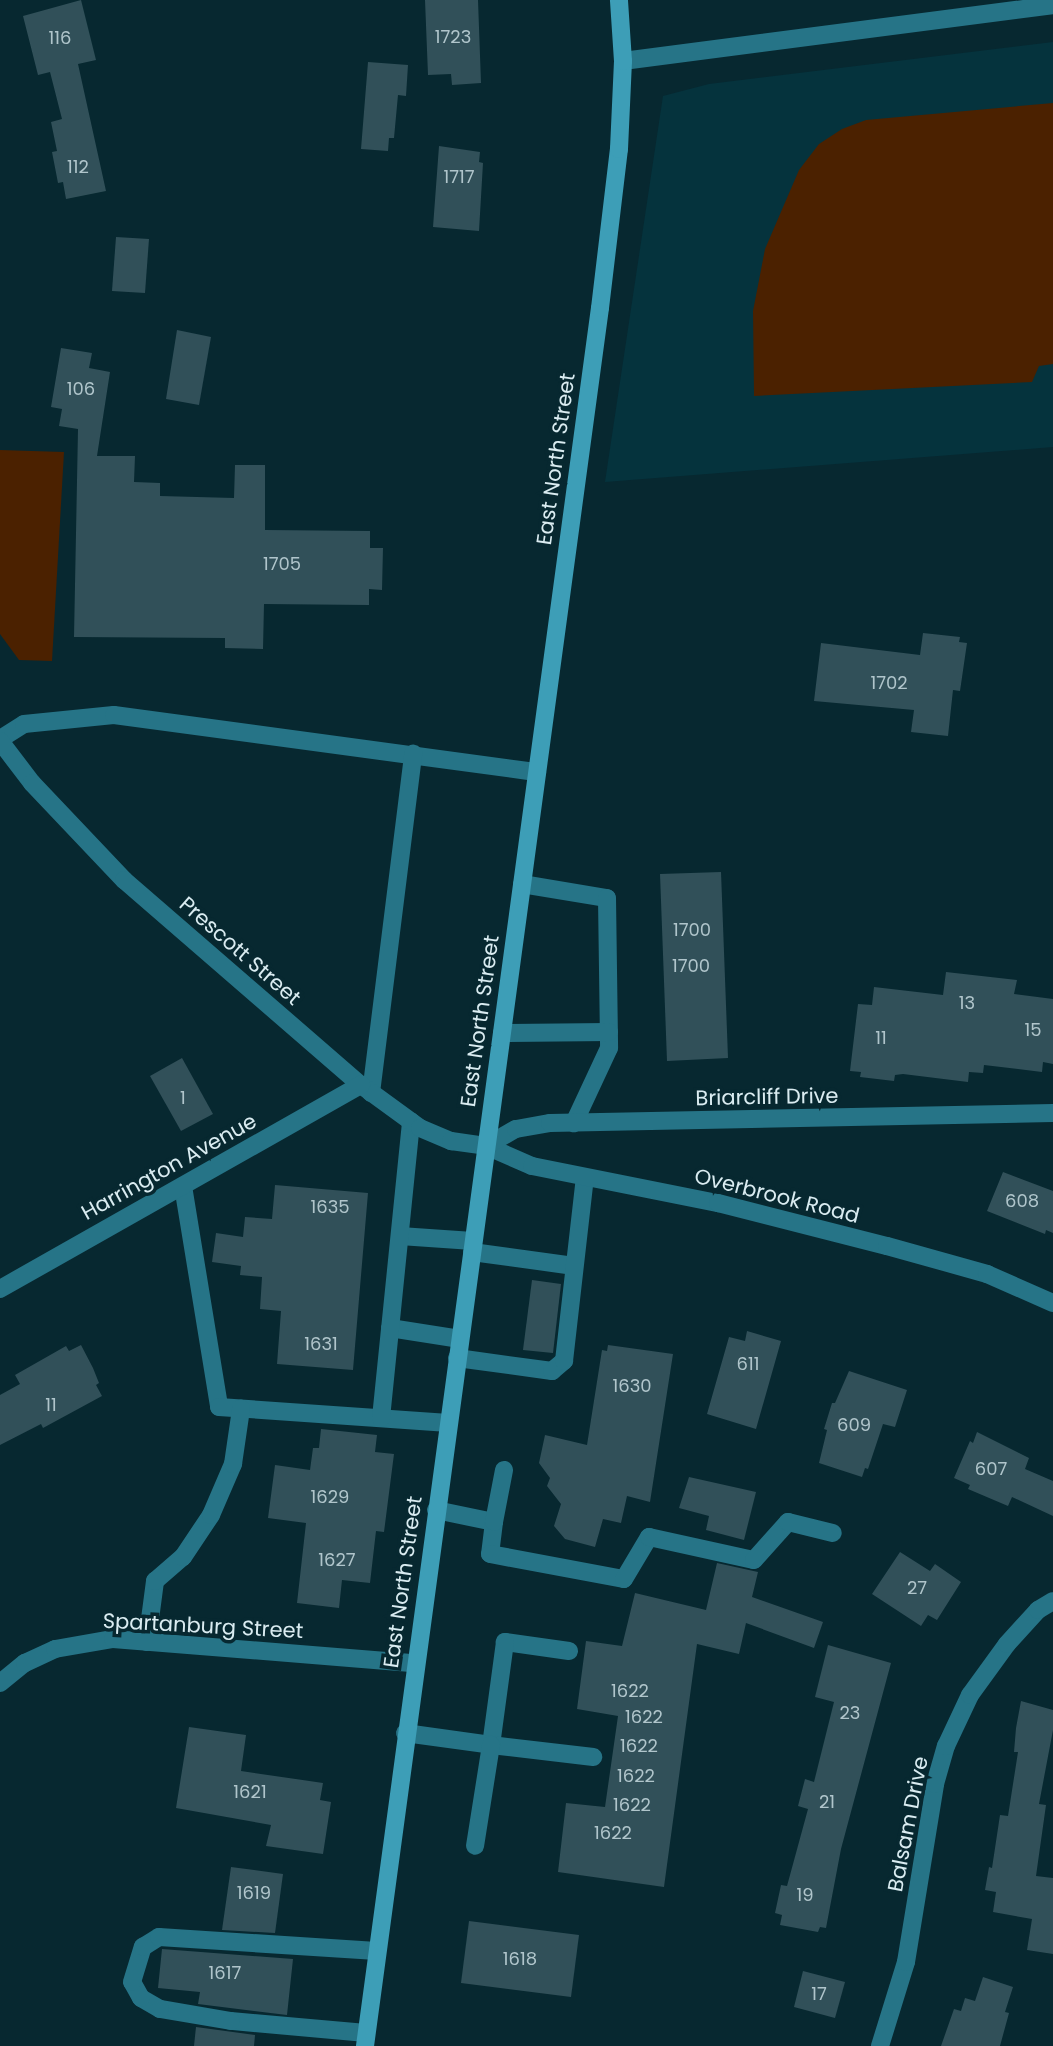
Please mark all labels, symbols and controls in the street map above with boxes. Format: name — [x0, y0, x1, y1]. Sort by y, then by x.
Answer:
house number: 1723 — [435, 26, 471, 48]
house number: 116 — [49, 27, 71, 49]
house number: 112 — [67, 156, 89, 178]
house number: 1717 — [443, 166, 475, 188]
street label: East North Street — [531, 371, 581, 547]
house number: 106 — [67, 378, 95, 400]
house number: 1705 — [263, 553, 301, 575]
house number: 1702 — [870, 672, 908, 694]
street label: Prescott Street — [174, 891, 306, 1011]
house number: 1700 — [673, 919, 711, 941]
street label: East North Street — [455, 933, 505, 1109]
house number: 1700 — [672, 955, 710, 977]
house number: 13 — [959, 992, 975, 1014]
house number: 15 — [1024, 1019, 1042, 1041]
house number: 11 — [875, 1027, 887, 1049]
street label: Briarcliff Drive — [695, 1083, 839, 1111]
house number: 1 — [180, 1087, 186, 1109]
street label: Harrington Avenue — [77, 1108, 261, 1226]
street label: Overbrook Road — [692, 1163, 862, 1229]
house number: 608 — [1005, 1190, 1039, 1212]
house number: 1635 — [310, 1196, 350, 1218]
house number: 1631 — [304, 1333, 338, 1355]
house number: 611 — [737, 1353, 759, 1375]
house number: 1630 — [612, 1375, 652, 1397]
house number: 11 — [45, 1394, 57, 1416]
house number: 609 — [837, 1414, 871, 1436]
house number: 607 — [975, 1458, 1007, 1480]
house number: 1629 — [311, 1486, 349, 1508]
street label: East North Street — [378, 1494, 428, 1670]
house number: 1627 — [318, 1549, 356, 1571]
house number: 27 — [907, 1577, 927, 1599]
street label: Spartanburg Street — [102, 1608, 304, 1644]
house number: 1622 — [611, 1680, 649, 1702]
house number: 23 — [840, 1702, 860, 1724]
house number: 1622 — [625, 1706, 663, 1728]
house number: 1622 — [620, 1735, 658, 1757]
street label: Balsam Drive — [883, 1754, 933, 1894]
house number: 1622 — [617, 1765, 655, 1787]
house number: 1621 — [233, 1781, 267, 1803]
house number: 21 — [819, 1791, 835, 1813]
house number: 1622 — [613, 1794, 651, 1816]
house number: 1622 — [594, 1822, 632, 1844]
house number: 1619 — [237, 1882, 271, 1904]
house number: 19 — [796, 1884, 814, 1906]
house number: 1618 — [503, 1948, 537, 1970]
house number: 1617 — [209, 1962, 241, 1984]
house number: 17 — [811, 1983, 827, 2005]

